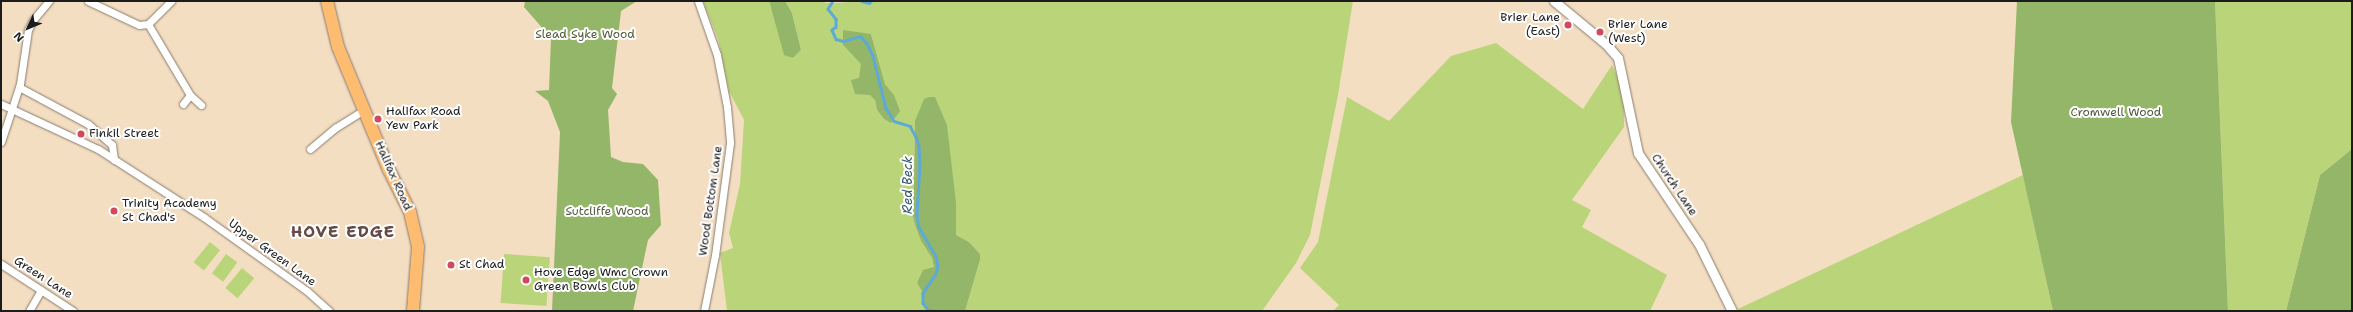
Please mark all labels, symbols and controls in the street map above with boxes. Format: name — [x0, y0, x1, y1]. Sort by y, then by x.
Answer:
north arrow — [8, 8, 48, 48]
place label: Brier Lane (East) — [1500, 11, 1560, 39]
place label: Brier Lane (West) — [1608, 18, 1668, 46]
marker: Brier Lane (East) — [1563, 20, 1573, 30]
marker: Brier Lane (West) — [1595, 27, 1605, 37]
text: N — [11, 28, 27, 45]
park label: Slead Syke Wood — [535, 28, 635, 42]
place label: Halifax Road Yew Park — [386, 105, 461, 133]
park label: Cromwell Wood — [2071, 106, 2161, 120]
marker: Halifax Road Yew Park — [373, 114, 383, 124]
place label: Finkil Street — [89, 127, 159, 141]
marker: Finkil Street — [76, 129, 86, 139]
street label: Halifax Road — [371, 139, 415, 213]
street label: Wood Bottom Lane — [696, 145, 726, 257]
street label: Church Lane — [1648, 151, 1700, 219]
water label: Red Beck — [900, 156, 916, 214]
place label: Trinity Academy St Chad's — [122, 197, 217, 225]
park label: Sutcliffe Wood — [565, 205, 649, 219]
marker: Trinity Academy St Chad's — [109, 206, 119, 216]
street label: Upper Green Lane — [225, 216, 319, 290]
district label: HOVE EDGE — [291, 222, 395, 242]
street label: Green Lane — [11, 254, 75, 302]
place label: St Chad — [459, 258, 504, 272]
marker: St Chad — [446, 260, 456, 270]
place label: Hove Edge Wmc Crown Green Bowls Club — [534, 266, 668, 294]
marker: Hove Edge Wmc Crown Green Bowls Club — [521, 275, 531, 285]

